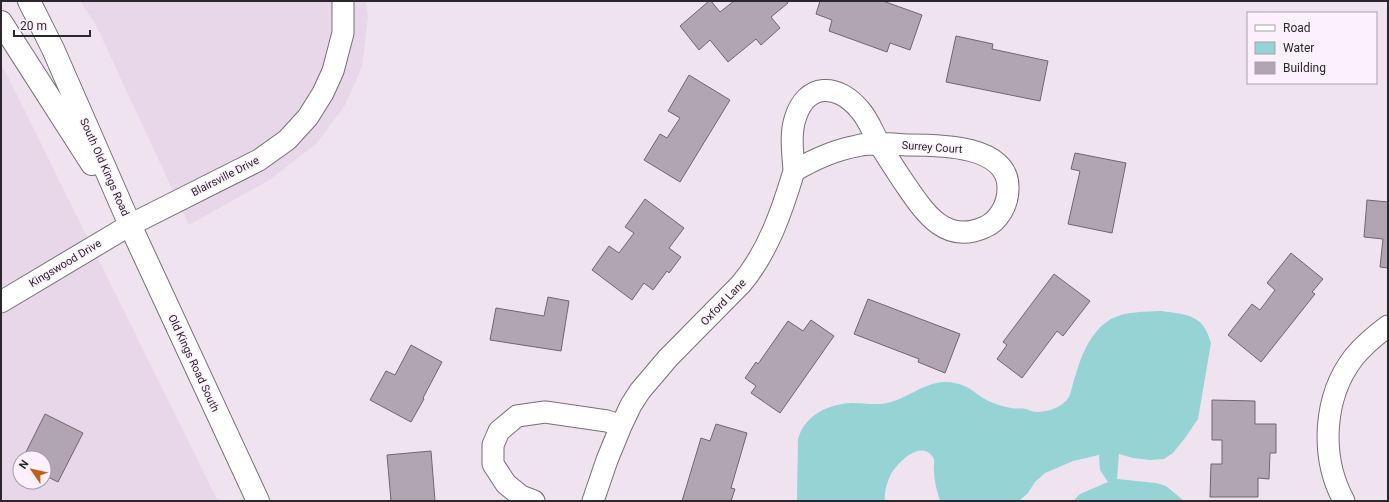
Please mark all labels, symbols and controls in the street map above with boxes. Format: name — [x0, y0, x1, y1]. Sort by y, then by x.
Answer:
scale bar — [14, 12, 90, 38]
legend — [1247, 12, 1377, 84]
text: 20 m — [20, 19, 47, 33]
text: Road — [1283, 21, 1311, 35]
text: Water — [1283, 41, 1314, 55]
text: Building — [1283, 61, 1326, 75]
street label: South Old Kings Road — [77, 116, 132, 218]
street label: Surrey Court — [901, 139, 963, 156]
street label: Blairsville Drive — [189, 154, 261, 199]
street label: Kingswood Drive — [27, 237, 104, 290]
street label: Oxford Lane — [698, 276, 749, 328]
street label: Old Kings Road South — [165, 312, 222, 414]
north arrow — [12, 450, 52, 490]
text: N — [17, 458, 32, 472]

